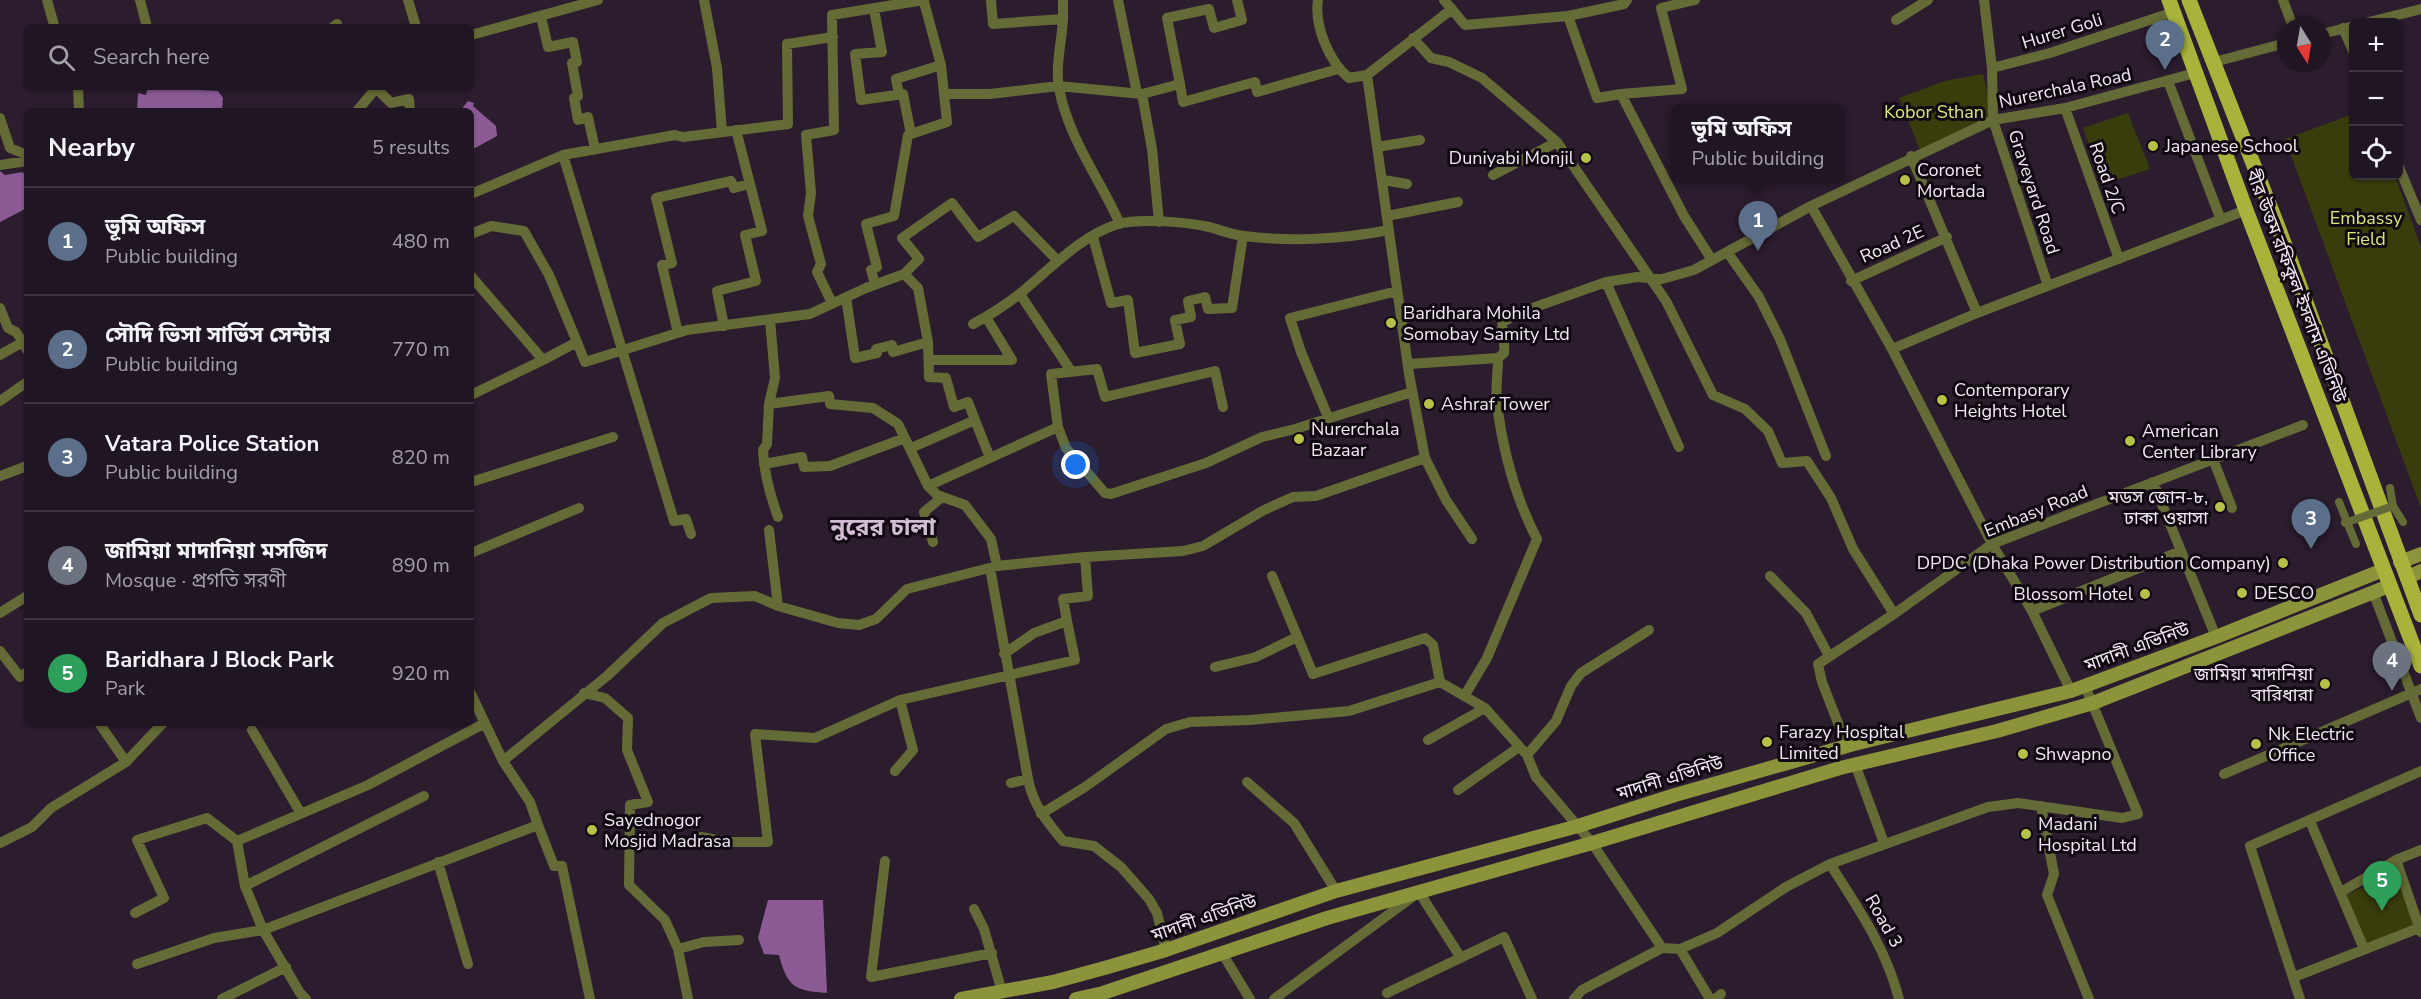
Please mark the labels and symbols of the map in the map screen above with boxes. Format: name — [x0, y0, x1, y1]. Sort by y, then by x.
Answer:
street label: Hurer Goli — [2019, 7, 2105, 55]
north arrow — [2277, 18, 2331, 72]
pin: 2 — [2146, 20, 2184, 70]
street label: Nurerchala Road — [1996, 62, 2134, 114]
park label: Kobor Sthan — [1884, 100, 1984, 124]
street label: Graveyard Road — [2003, 127, 2065, 257]
place label: Japanese School — [2164, 134, 2299, 158]
street label: Road 2/C — [2084, 139, 2130, 217]
marker: Japanese School — [2146, 139, 2160, 153]
place label: Duniyabi Monjil — [1449, 146, 1575, 170]
marker: Duniyabi Monjil — [1579, 151, 1593, 165]
place label: Coronet Mortada — [1917, 158, 1985, 203]
street label: বীর উত্তম রফিকুল ইসলাম এভিনিউ — [2240, 165, 2352, 406]
marker: Coronet Mortada — [1898, 173, 1912, 187]
pin: 1 — [1738, 202, 1778, 251]
park label: Embassy Field — [2330, 206, 2403, 251]
street label: Road 2E — [1856, 219, 1928, 269]
place label: Baridhara Mohila Somobay Samity Ltd — [1403, 301, 1570, 346]
marker: Baridhara Mohila Somobay Samity Ltd — [1384, 316, 1398, 330]
place label: Contemporary Heights Hotel — [1954, 378, 2070, 423]
place label: Ashraf Tower — [1441, 392, 1550, 416]
marker: Contemporary Heights Hotel — [1935, 393, 1949, 407]
marker: Ashraf Tower — [1422, 397, 1436, 411]
place label: Nurerchala Bazaar — [1311, 417, 1400, 462]
place label: American Center Library — [2142, 419, 2257, 464]
marker: Nurerchala Bazaar — [1292, 432, 1306, 446]
marker: American Center Library — [2123, 434, 2137, 448]
your location — [1061, 450, 1090, 479]
street label: Embasy Road — [1980, 479, 2092, 543]
place label: মডস জোন-৮, ঢাকা ওয়াসা — [2107, 485, 2208, 530]
marker: মডস জোন-৮, ঢাকা ওয়াসা — [2213, 500, 2227, 514]
pin: 3 — [2292, 500, 2330, 549]
district label: নুরের চালা — [830, 511, 937, 543]
place label: DPDC (Dhaka Power Distribution Company) — [1917, 551, 2271, 575]
marker: DPDC (Dhaka Power Distribution Company) — [2276, 556, 2290, 570]
place label: DESCO — [2254, 581, 2314, 605]
place label: Blossom Hotel — [2013, 582, 2134, 606]
marker: DESCO — [2235, 586, 2249, 600]
marker: Blossom Hotel — [2138, 587, 2152, 601]
street label: মাদানী এভিনিউ — [2080, 617, 2193, 677]
pin: 4 — [2372, 642, 2412, 691]
place label: জামিয়া মাদানিয়া বারিধারা — [2193, 662, 2313, 707]
marker: জামিয়া মাদানিয়া বারিধারা — [2318, 677, 2332, 691]
place label: Farazy Hospital Limited — [1779, 720, 1905, 765]
place label: Nk Electric Office — [2268, 722, 2354, 767]
marker: Farazy Hospital Limited — [1760, 735, 1774, 749]
marker: Nk Electric Office — [2249, 737, 2263, 751]
place label: Shwapno — [2035, 742, 2111, 766]
marker: Shwapno — [2016, 747, 2030, 761]
street label: মাদানী এভিনিউ — [1613, 750, 1726, 806]
place label: Sayednogor Mosjid Madrasa — [604, 808, 731, 853]
place label: Madani Hospital Ltd — [2038, 812, 2137, 857]
marker: Sayednogor Mosjid Madrasa — [585, 823, 599, 837]
marker: Madani Hospital Ltd — [2019, 827, 2033, 841]
pin: 5 — [2362, 862, 2402, 911]
street label: মাদানী এভিনিউ — [1147, 889, 1260, 948]
street label: Road 3 — [1860, 890, 1908, 952]

